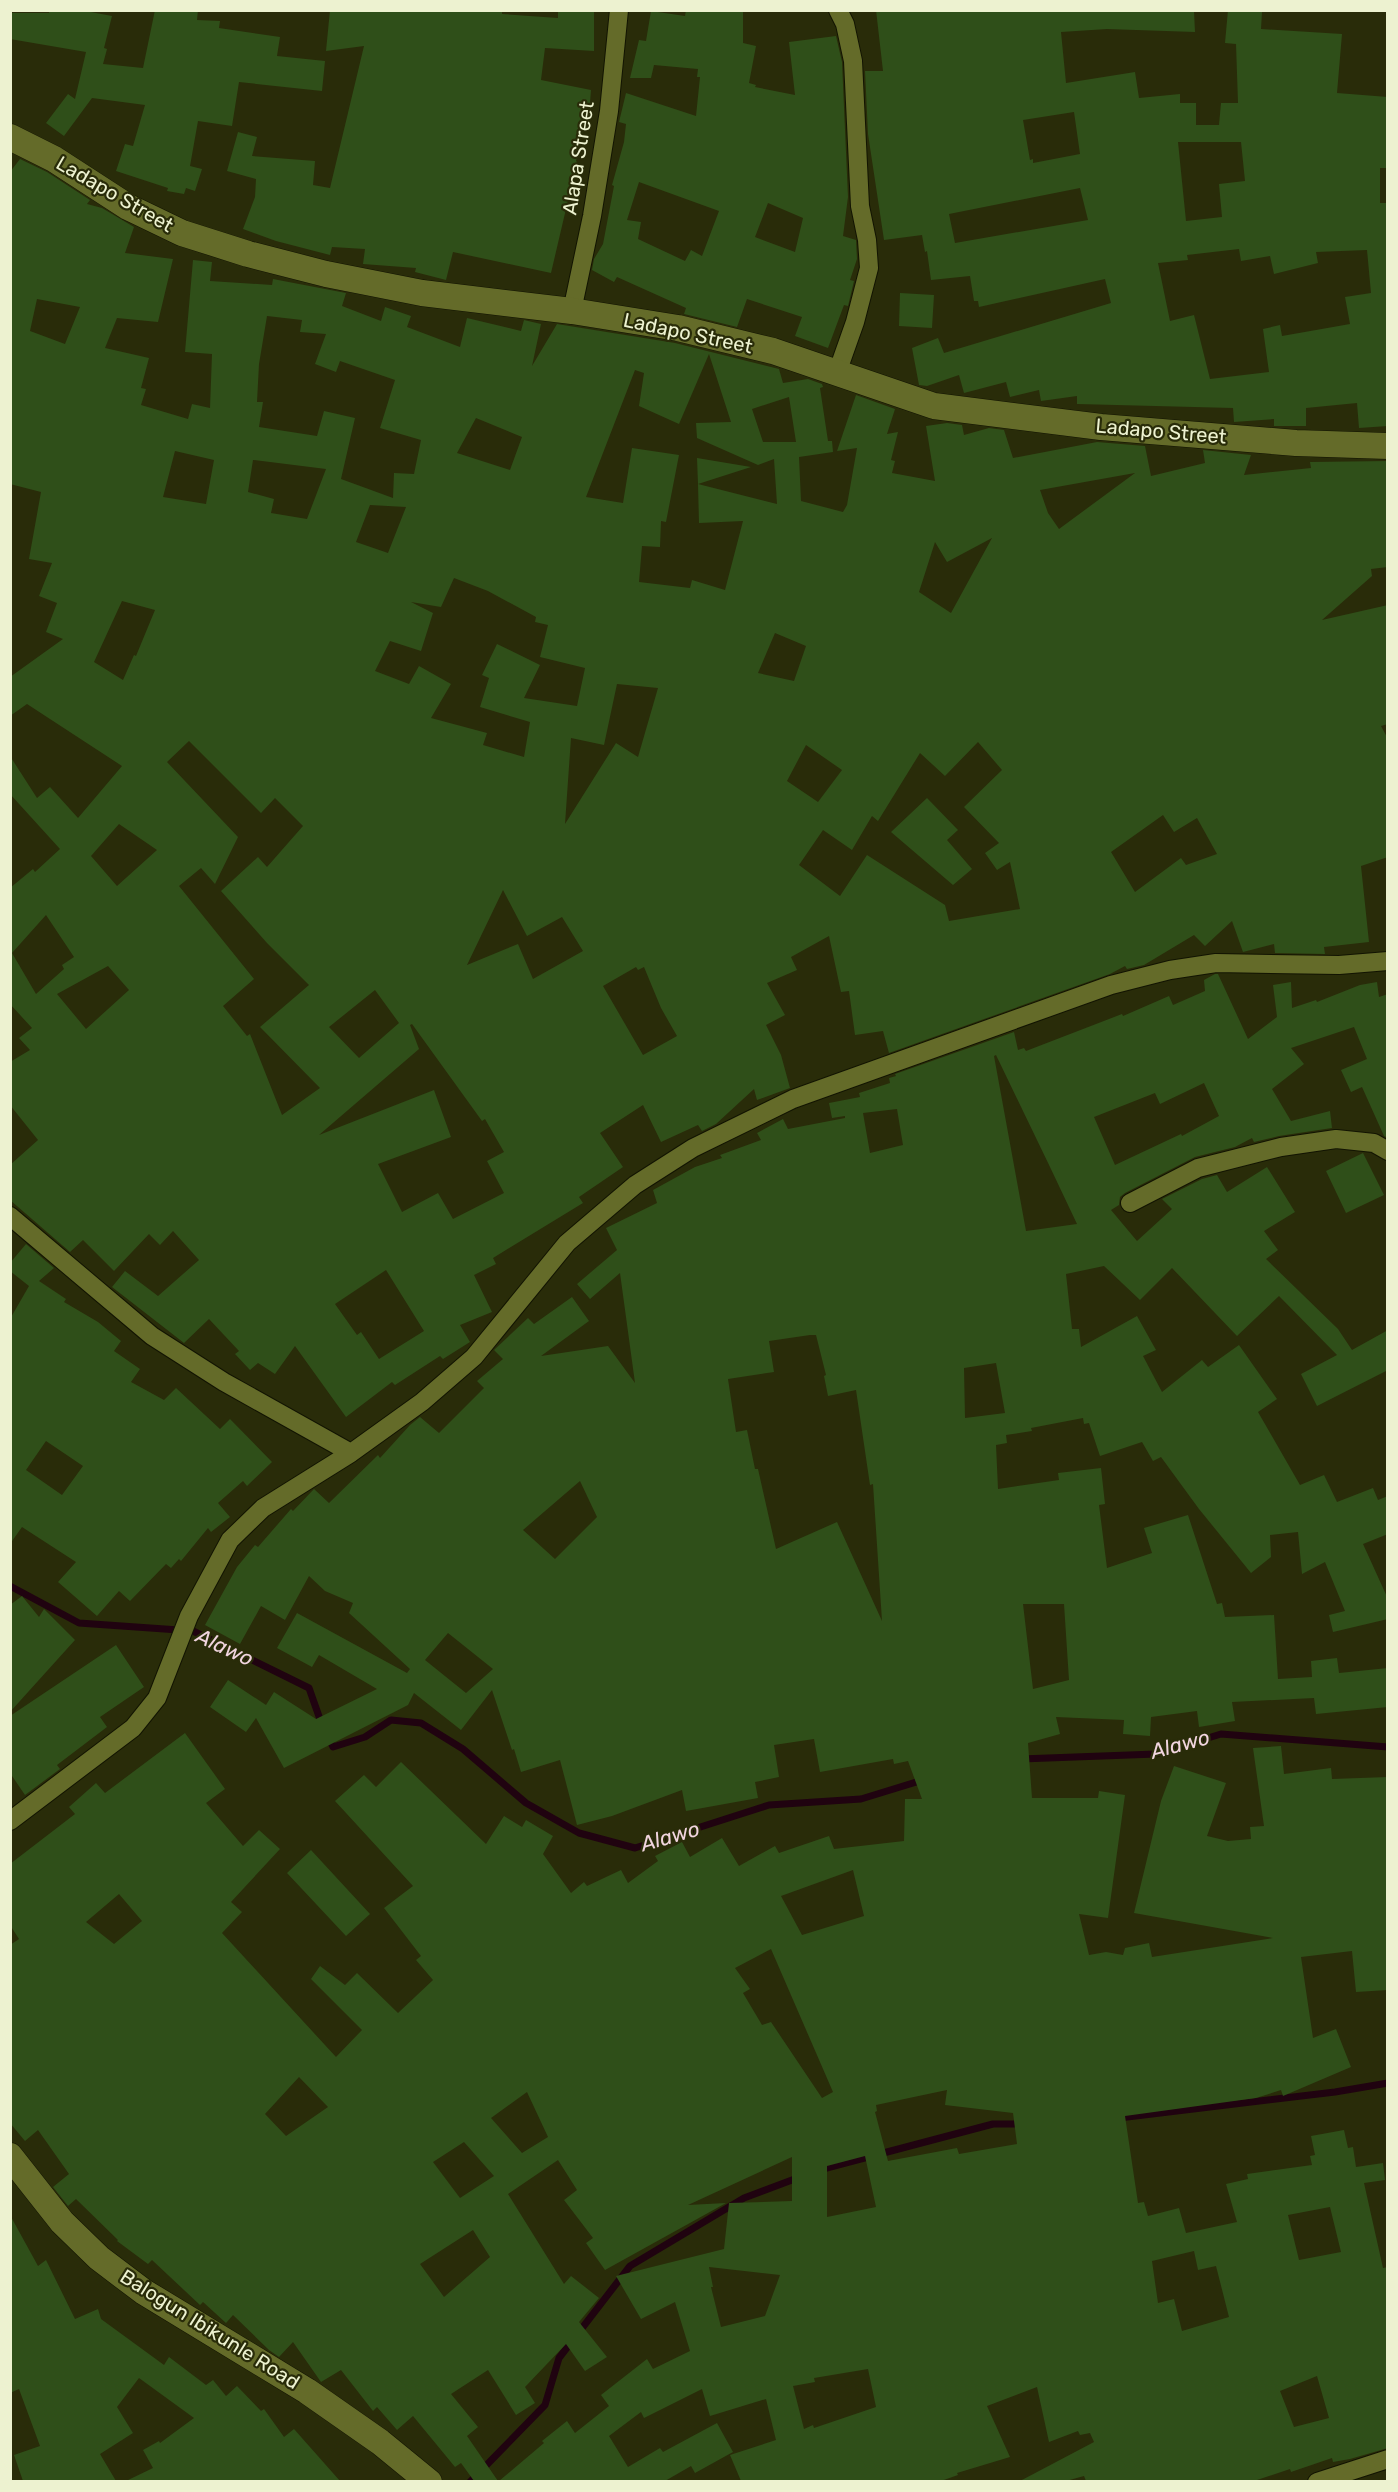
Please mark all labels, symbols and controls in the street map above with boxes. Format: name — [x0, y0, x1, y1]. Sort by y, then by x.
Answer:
street label: Alapa Street — [557, 99, 599, 217]
street label: Ladapo Street — [52, 151, 178, 237]
street label: Ladapo Street — [621, 308, 755, 358]
street label: Ladapo Street — [1095, 413, 1228, 449]
water label: Alawo — [192, 1623, 258, 1671]
water label: Alawo — [1147, 1724, 1212, 1764]
water label: Alawo — [637, 1816, 702, 1857]
street label: Balogun Ibikunle Road — [116, 2264, 304, 2394]

